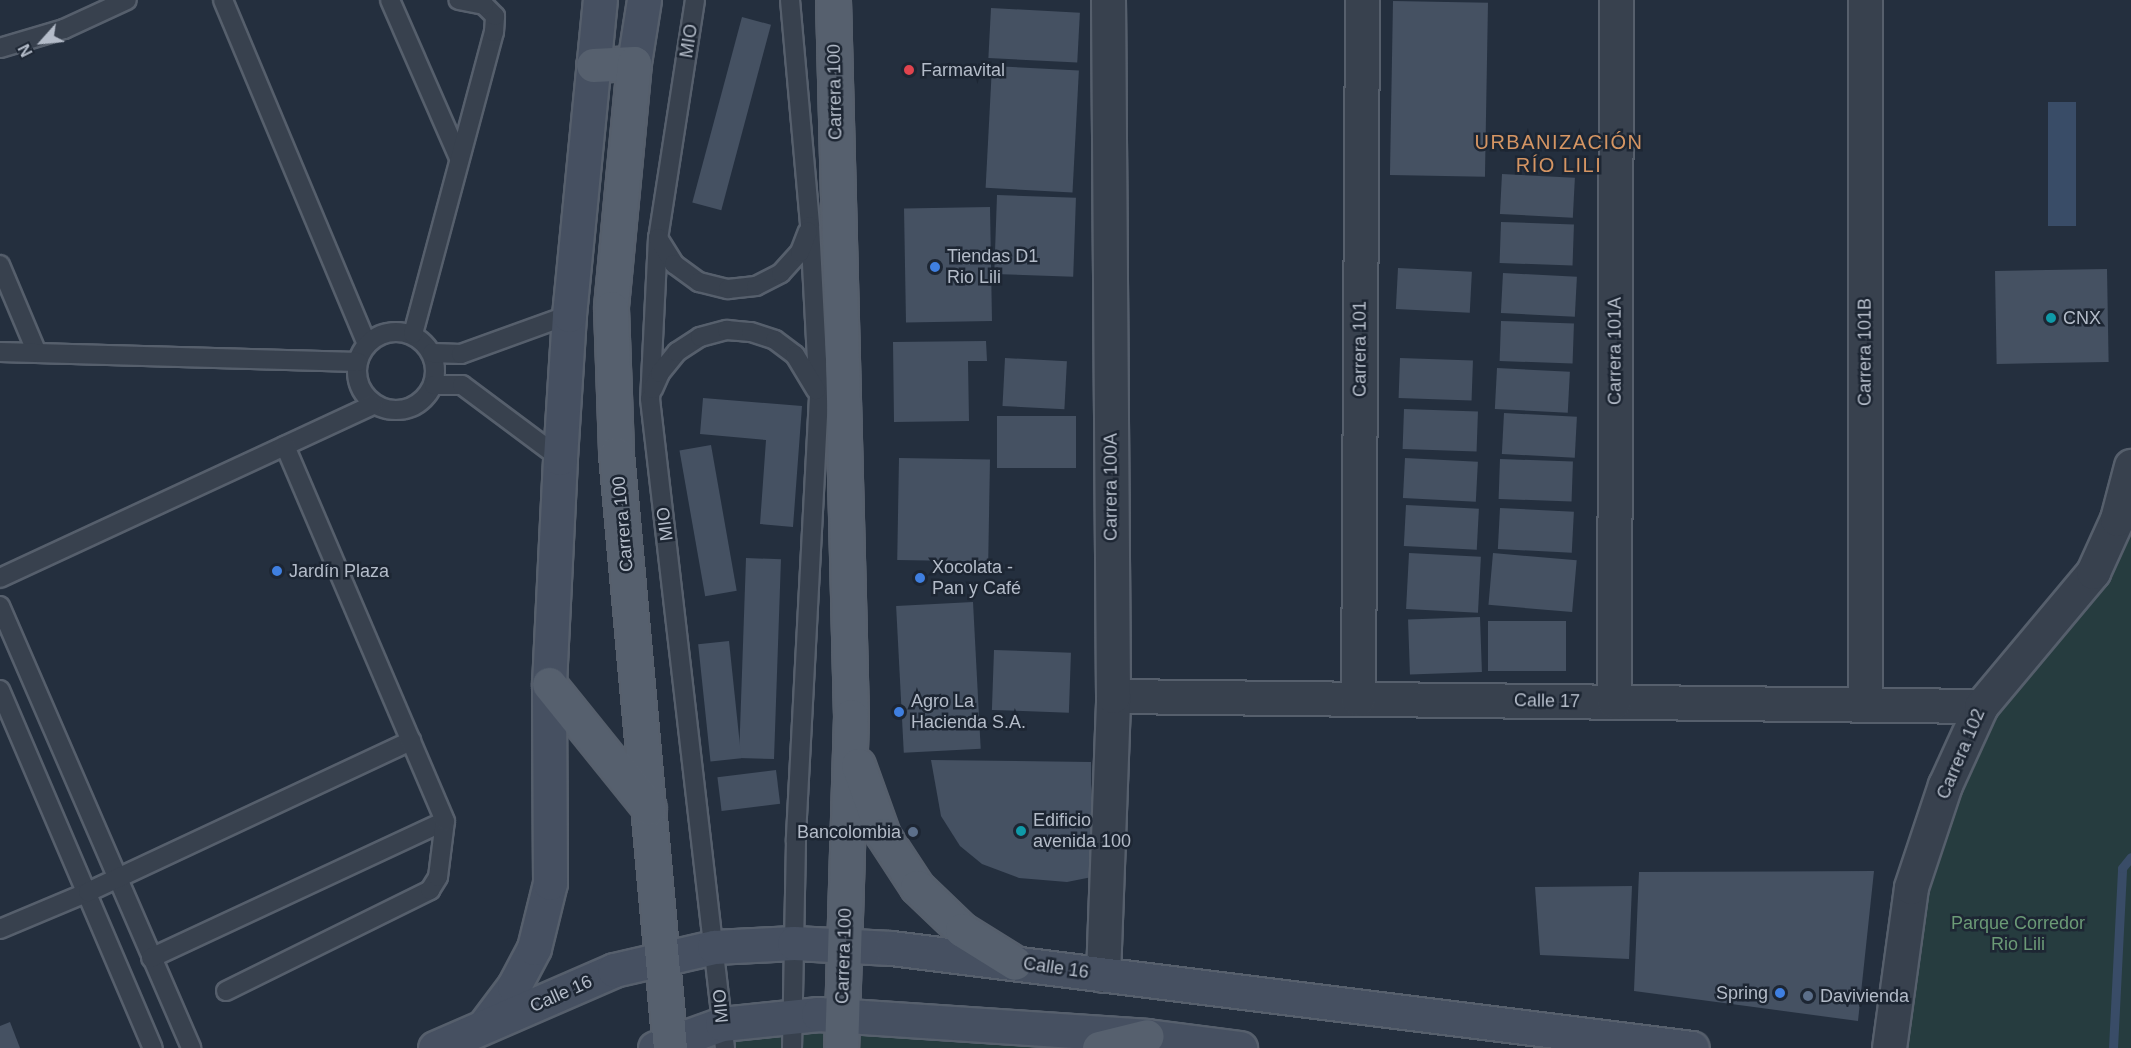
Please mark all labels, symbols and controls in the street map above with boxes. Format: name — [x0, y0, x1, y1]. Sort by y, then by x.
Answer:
north arrow — [12, 12, 72, 72]
street label: MIO — [676, 23, 702, 59]
text: N — [15, 41, 36, 59]
street label: Carrera 100 — [823, 44, 847, 140]
place label: Farmavital — [921, 59, 1005, 81]
marker: Farmavital — [902, 63, 916, 77]
district label: URBANIZACIÓN RÍO LILI — [1474, 131, 1644, 178]
place label: Tiendas D1 Rio Lili — [947, 246, 1038, 288]
marker: Tiendas D1 Rio Lili — [928, 260, 942, 274]
street label: Carrera 101A — [1604, 297, 1626, 405]
street label: Carrera 101B — [1854, 298, 1876, 406]
street label: Carrera 101 — [1349, 301, 1371, 397]
place label: CNX — [2063, 307, 2101, 329]
marker: CNX — [2044, 311, 2058, 325]
street label: Carrera 100A — [1100, 433, 1122, 541]
street label: Carrera 100 — [608, 475, 638, 573]
street label: MIO — [652, 506, 678, 542]
place label: Xocolata - Pan y Café — [932, 557, 1021, 600]
place label: Jardín Plaza — [289, 560, 389, 582]
marker: Jardín Plaza — [270, 564, 284, 578]
marker: Xocolata - Pan y Café — [913, 571, 927, 585]
street label: Calle 17 — [1514, 690, 1580, 712]
place label: Agro La Hacienda S.A. — [911, 691, 1026, 734]
marker: Agro La Hacienda S.A. — [892, 705, 906, 719]
street label: Carrera 102 — [1932, 706, 1990, 802]
place label: Edificio avenida 100 — [1033, 810, 1131, 852]
place label: Bancolombia — [797, 821, 901, 843]
marker: Edificio avenida 100 — [1014, 824, 1028, 838]
marker: Bancolombia — [906, 825, 920, 839]
street label: Carrera 100 — [832, 908, 856, 1004]
park label: Parque Corredor Rio Lili — [1951, 913, 2085, 956]
street label: Calle 16 — [1022, 953, 1090, 983]
street label: Calle 16 — [526, 971, 596, 1017]
place label: Spring — [1716, 982, 1768, 1004]
place label: Davivienda — [1820, 985, 1909, 1007]
marker: Spring — [1773, 986, 1787, 1000]
street label: MIO — [709, 988, 733, 1024]
marker: Davivienda — [1801, 989, 1815, 1003]

